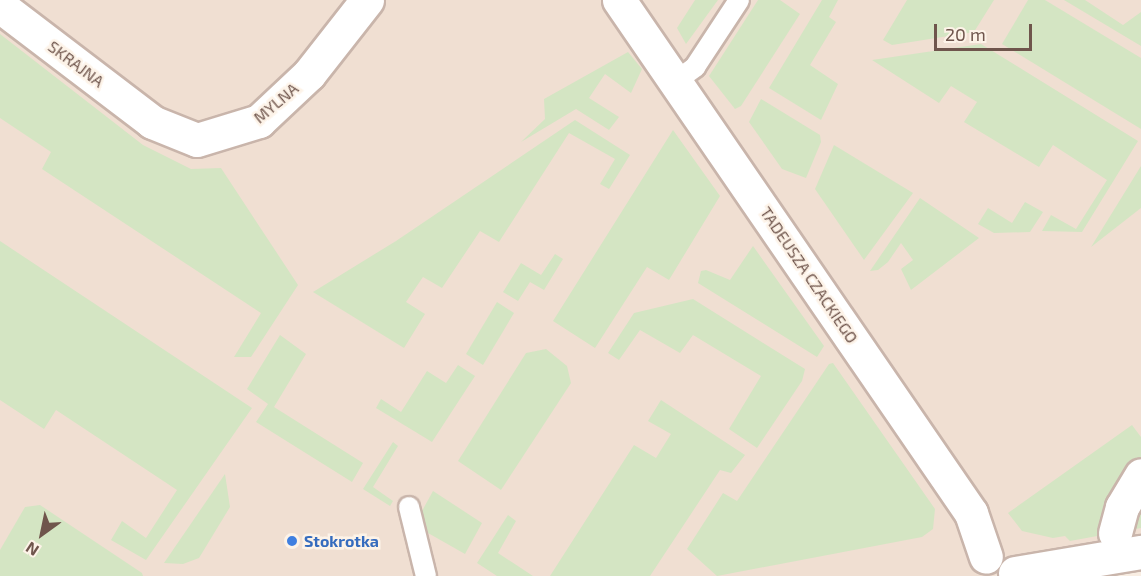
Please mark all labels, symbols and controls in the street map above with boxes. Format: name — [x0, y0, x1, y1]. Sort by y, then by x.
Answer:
scale bar — [937, 12, 1034, 50]
text: 20 m — [945, 23, 986, 45]
street label: SKRAJNA — [44, 37, 108, 91]
street label: MYLNA — [250, 79, 302, 127]
street label: TADEUSZA CZACKIEGO — [756, 203, 862, 347]
north arrow — [12, 504, 72, 564]
place label: Stokrotka — [304, 531, 379, 551]
marker: Stokrotka — [285, 534, 299, 548]
text: N — [22, 538, 42, 561]

